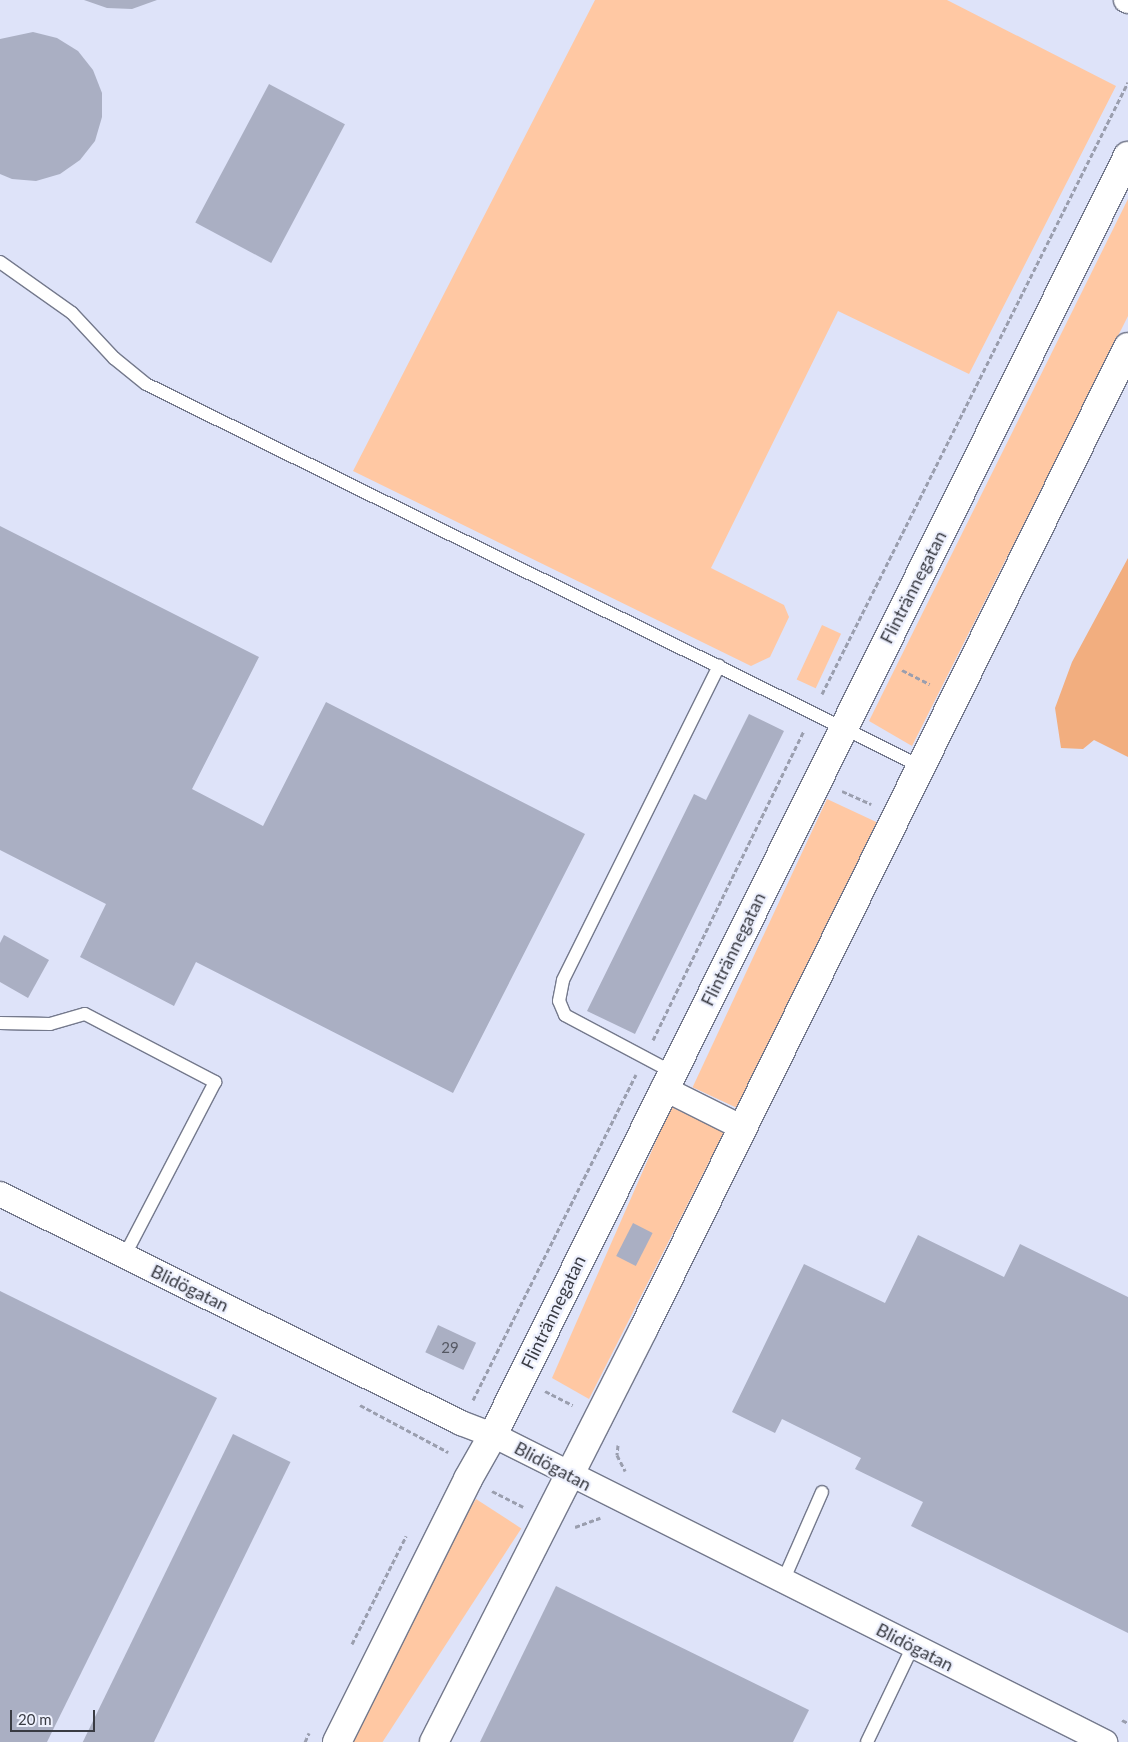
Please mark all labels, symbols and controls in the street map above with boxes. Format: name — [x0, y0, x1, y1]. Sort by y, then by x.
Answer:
street label: Flintrännegatan — [875, 527, 951, 647]
street label: Flintrännegatan — [696, 889, 770, 1009]
street label: Flintrännegatan — [516, 1252, 590, 1372]
street label: Blidögatan — [148, 1260, 232, 1316]
house number: 29 — [441, 1339, 459, 1357]
street label: Blidögatan — [511, 1437, 595, 1495]
street label: Blidögatan — [873, 1618, 957, 1676]
scale bar — [12, 1700, 98, 1732]
text: 20 m — [18, 1710, 52, 1728]

